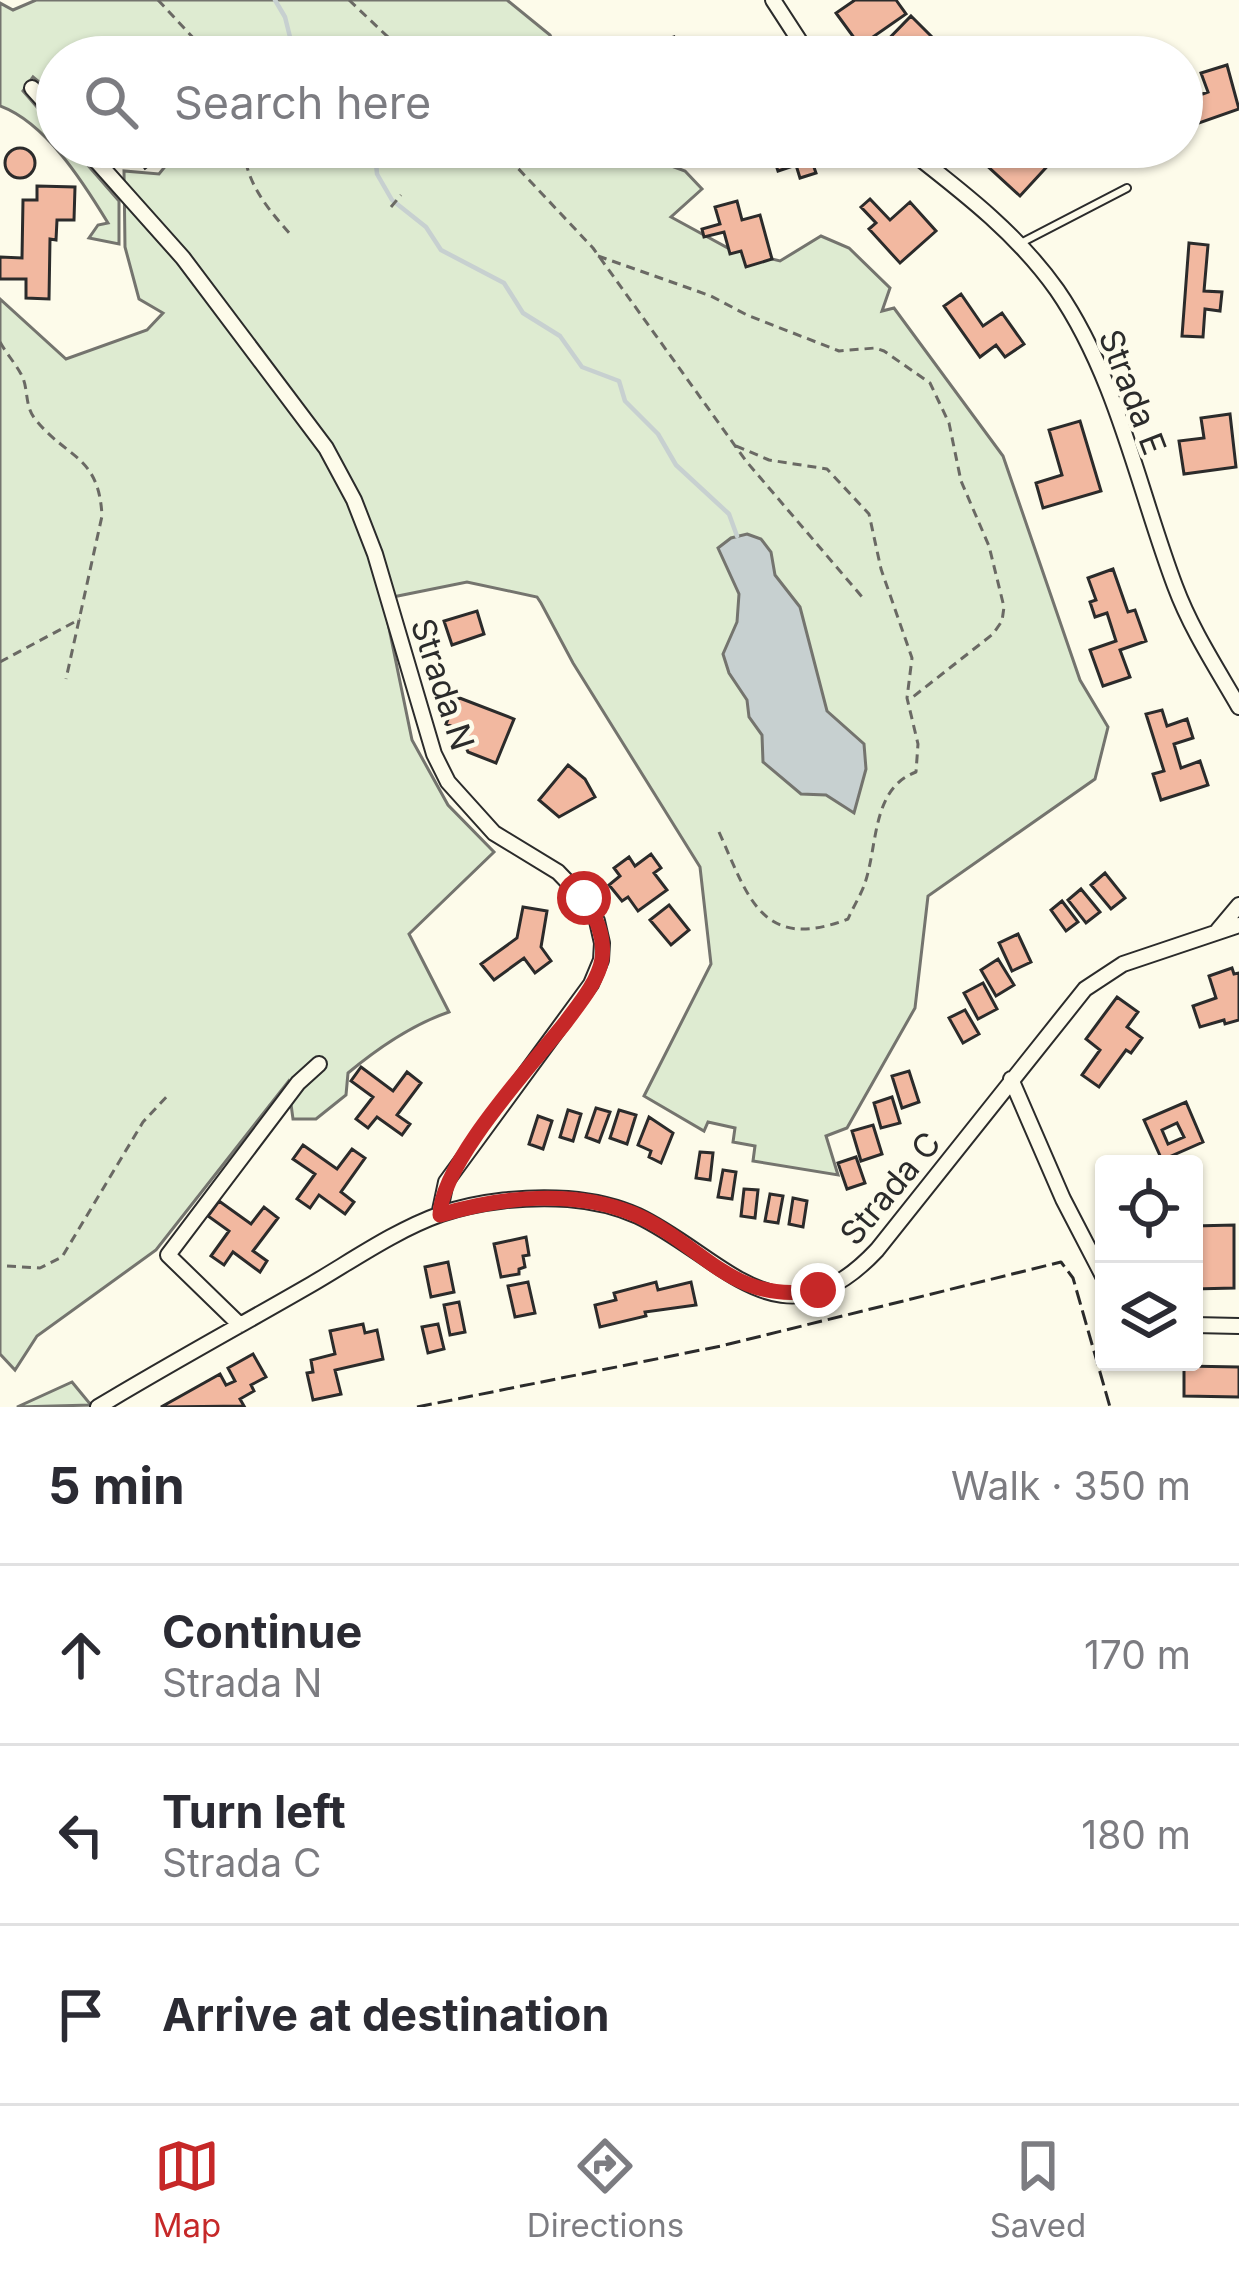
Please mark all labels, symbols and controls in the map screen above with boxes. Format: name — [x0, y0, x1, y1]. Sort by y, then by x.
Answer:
search box — [36, 36, 1203, 168]
icon: search — [78, 69, 144, 135]
text: Search here — [174, 75, 431, 130]
street label: Strada E — [1091, 324, 1175, 460]
street label: Strada N — [403, 613, 483, 755]
route start — [557, 871, 611, 925]
street label: Strada C — [831, 1123, 949, 1253]
map controls — [1095, 1155, 1203, 1371]
button: locate — [1095, 1155, 1203, 1263]
route end — [791, 1263, 845, 1317]
button: layers — [1095, 1263, 1203, 1371]
text: 5 min — [48, 1455, 185, 1516]
text: Walk · 350 m — [951, 1462, 1191, 1509]
text: Continue — [162, 1604, 362, 1659]
icon: ahead — [48, 1622, 114, 1688]
text: 170 m — [1084, 1631, 1191, 1678]
text: Strada N — [162, 1659, 323, 1706]
text: Turn left — [162, 1784, 346, 1839]
icon: left — [48, 1802, 114, 1868]
text: 180 m — [1081, 1811, 1191, 1858]
text: Strada C — [162, 1839, 322, 1886]
icon: arrive — [48, 1982, 114, 2048]
text: Arrive at destination — [162, 1987, 609, 2042]
tab: Map — [153, 2133, 221, 2245]
tab: Directions — [527, 2133, 684, 2245]
tab: Saved — [990, 2133, 1086, 2245]

